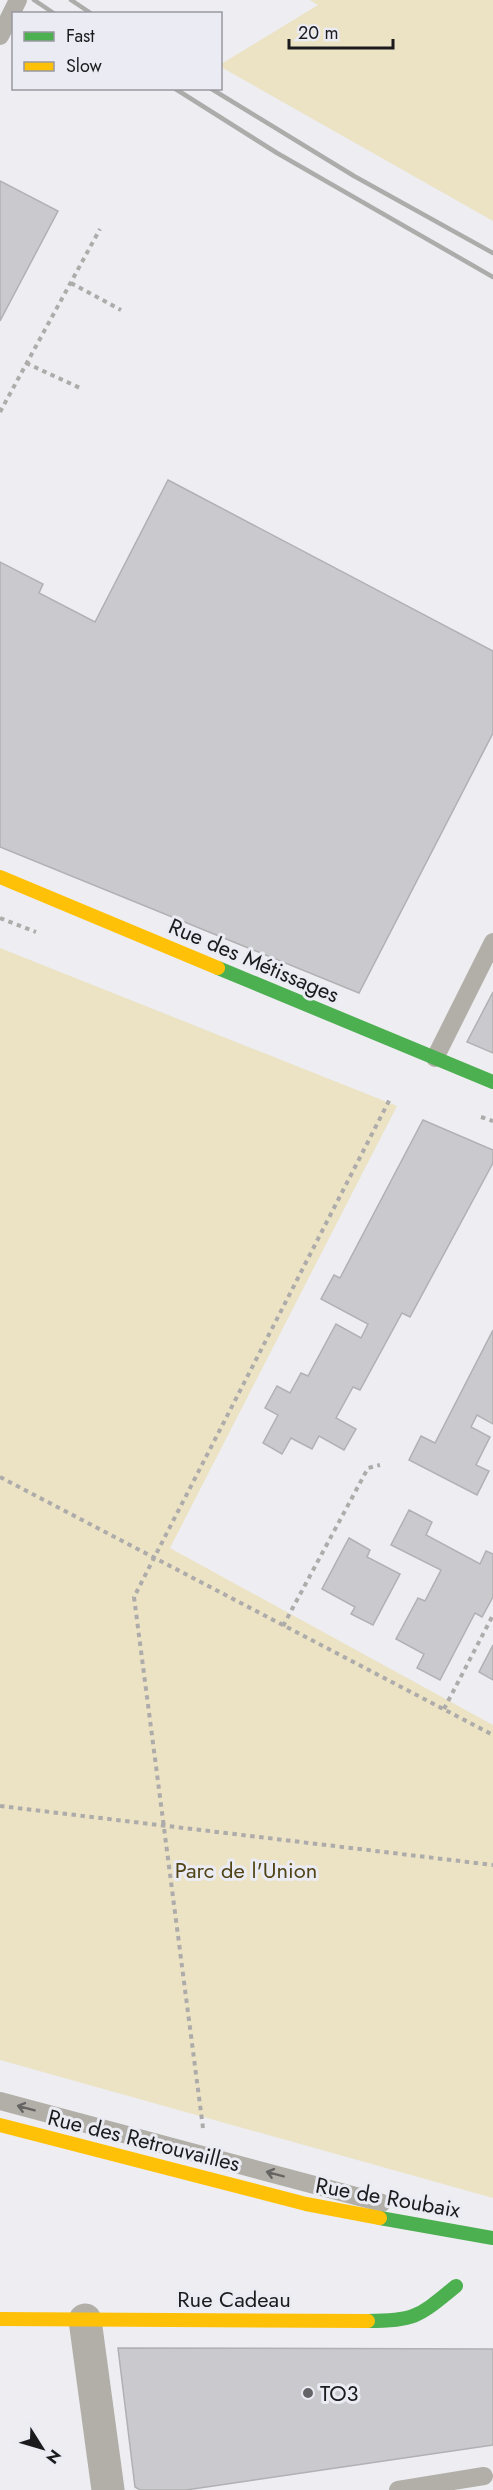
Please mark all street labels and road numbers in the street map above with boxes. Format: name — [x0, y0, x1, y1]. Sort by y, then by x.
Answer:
street label: Rue des Métissages — [164, 910, 344, 1010]
street label: Rue des Retrouvailles — [44, 2101, 244, 2179]
street label: Rue de Roubaix — [313, 2169, 464, 2226]
street label: Rue Cadeau — [177, 2283, 291, 2315]

